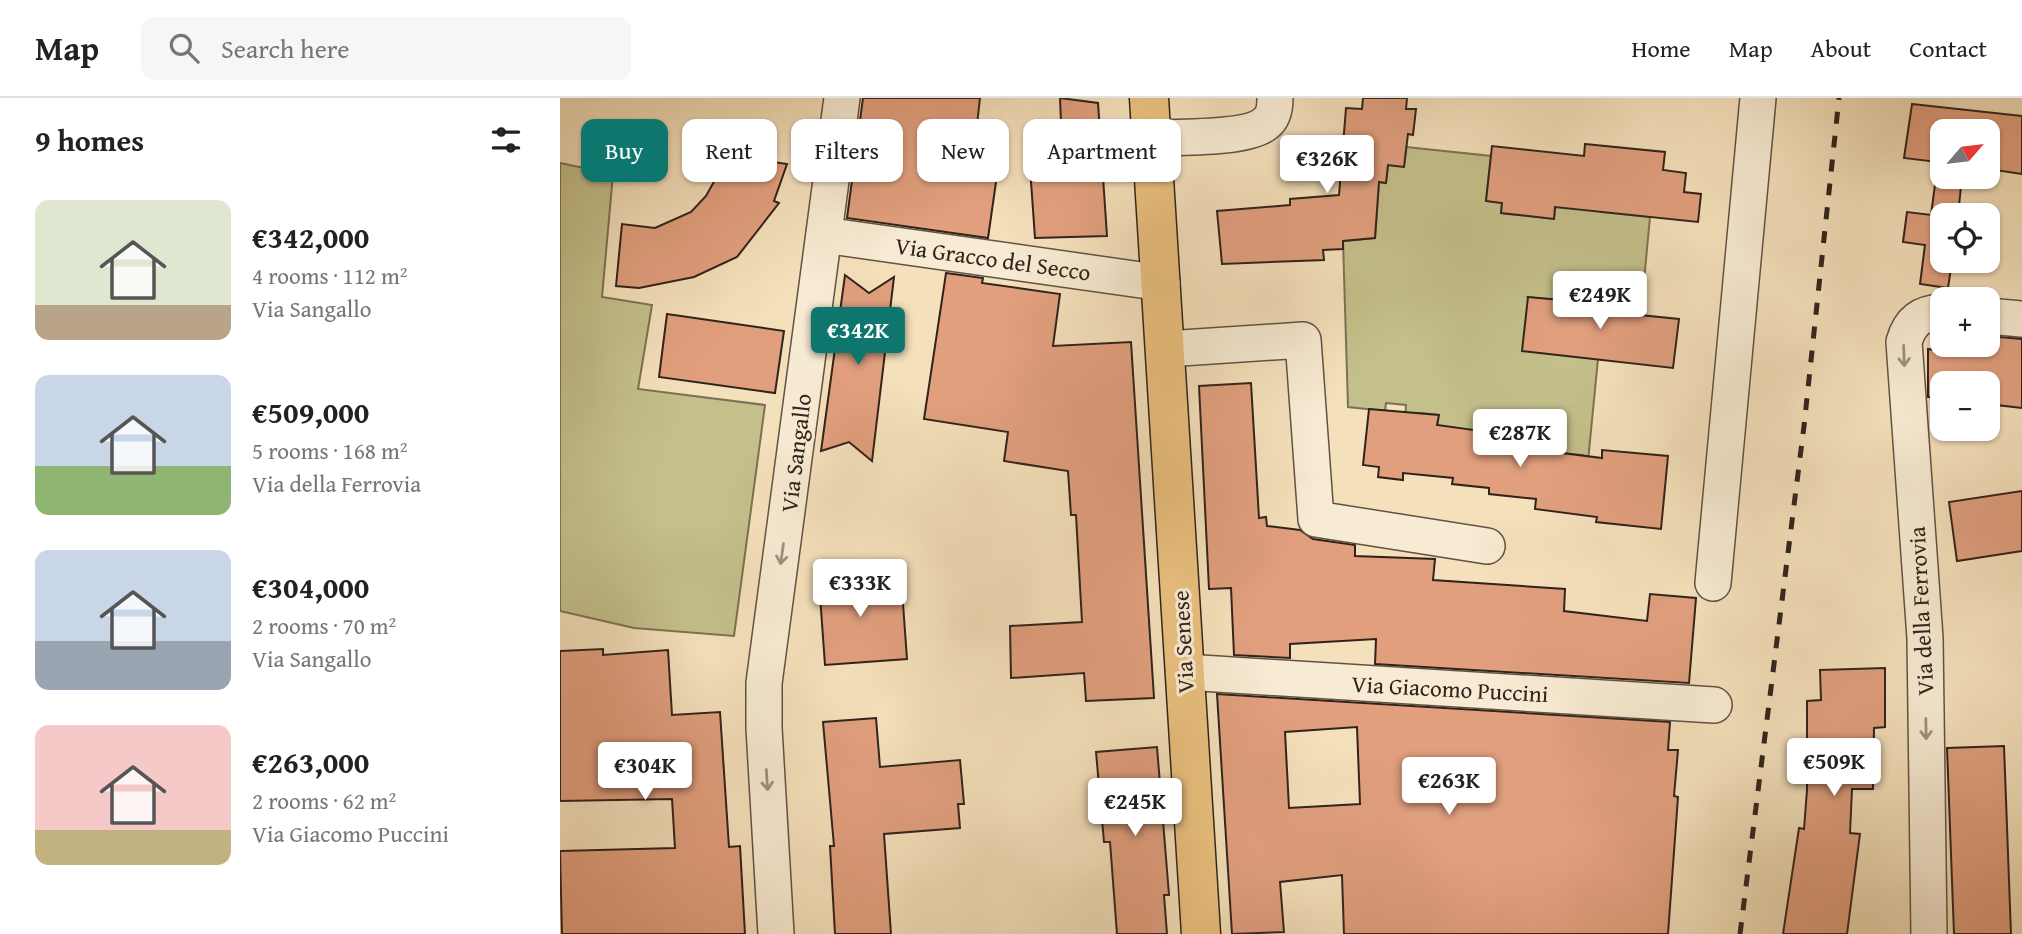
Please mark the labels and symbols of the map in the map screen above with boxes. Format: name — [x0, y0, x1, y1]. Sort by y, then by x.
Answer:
north arrow — [1930, 119, 2000, 189]
pin: €326K — [1278, 136, 1376, 195]
street label: Via Gracco del Secco — [893, 228, 1093, 289]
pin: €249K — [1551, 272, 1649, 331]
pin: €342K — [809, 308, 907, 367]
one-way arrow — [1898, 344, 1911, 367]
street label: Via Sangallo — [772, 392, 819, 514]
pin: €287K — [1471, 410, 1569, 469]
street label: Via della Ferrovia — [1900, 526, 1941, 696]
one-way arrow — [776, 543, 789, 565]
pin: €333K — [811, 560, 909, 619]
street label: Via Senese — [1163, 590, 1202, 694]
street label: Via Giacomo Puccini — [1351, 667, 1549, 710]
one-way arrow — [1919, 718, 1933, 741]
pin: €509K — [1785, 738, 1883, 798]
pin: €304K — [596, 742, 694, 802]
pin: €263K — [1400, 758, 1498, 817]
one-way arrow — [761, 769, 774, 791]
pin: €245K — [1086, 778, 1184, 838]

